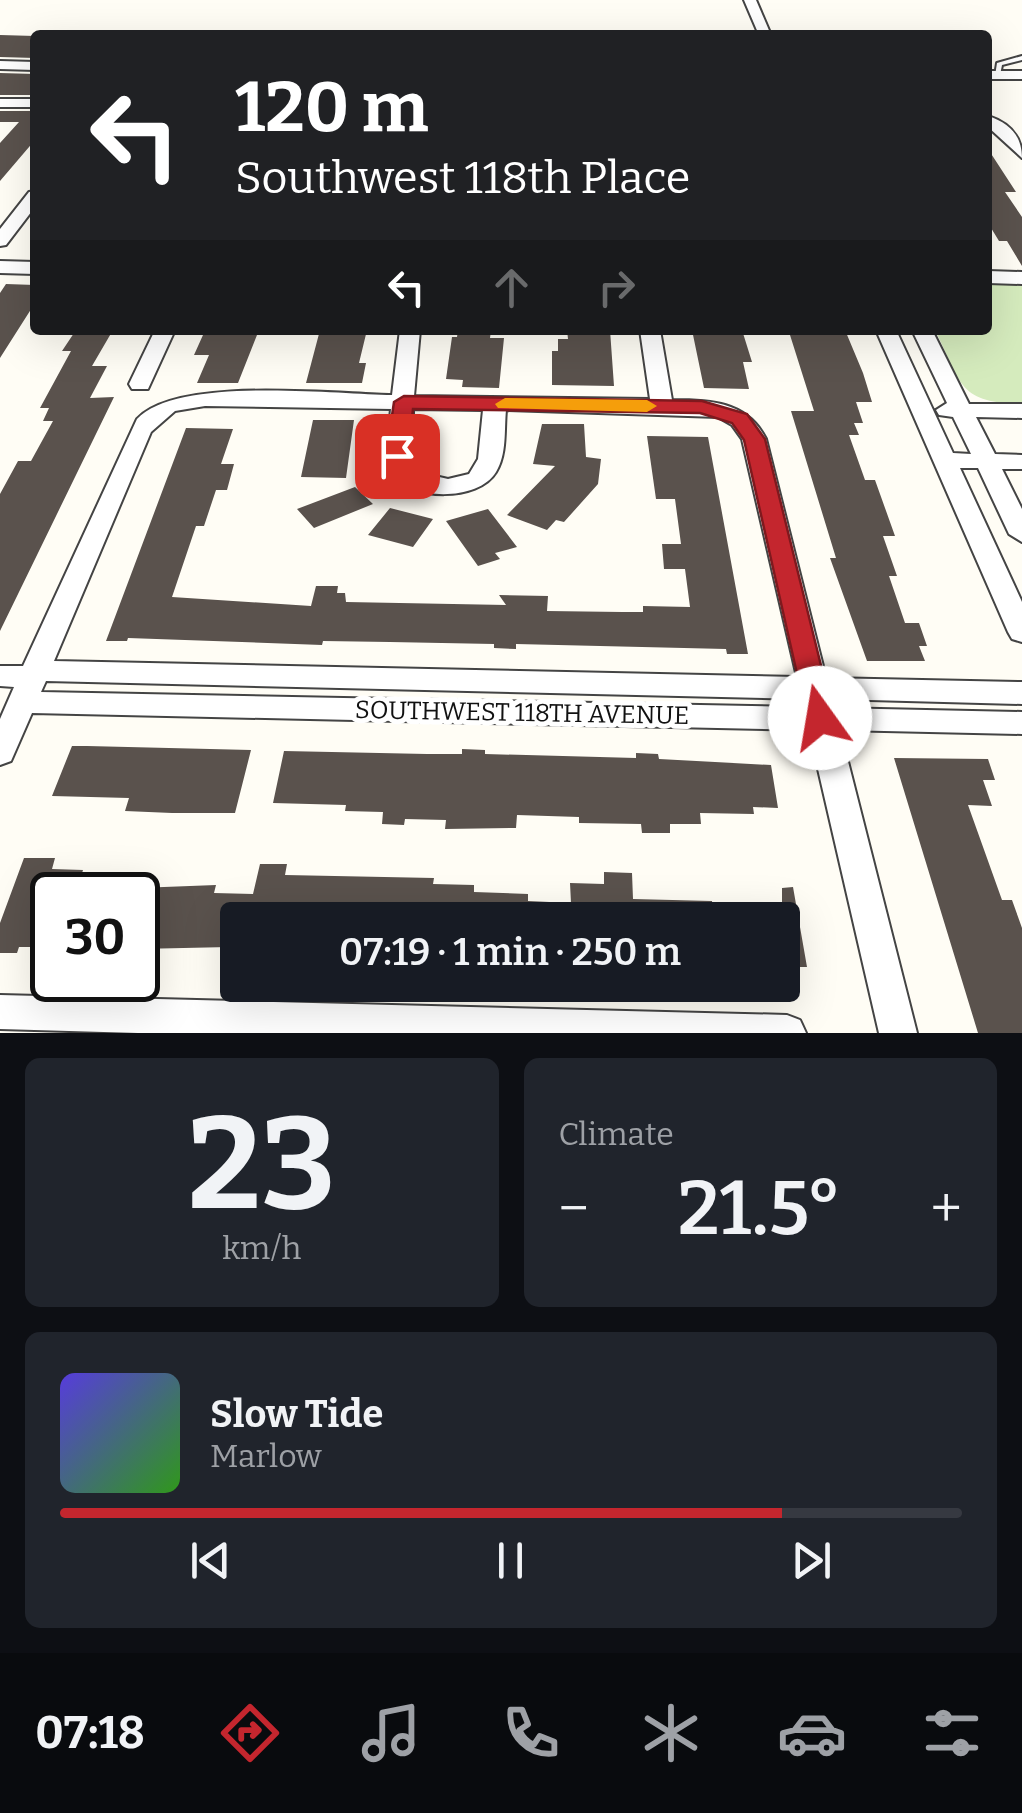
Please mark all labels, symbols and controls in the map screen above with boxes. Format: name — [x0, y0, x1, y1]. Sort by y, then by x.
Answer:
text: 120 m — [235, 66, 428, 150]
icon: left — [70, 70, 200, 200]
text: Southwest 118th Place — [235, 151, 690, 205]
icon: left — [379, 260, 434, 315]
icon: ahead — [484, 260, 539, 315]
icon: right — [589, 260, 644, 315]
pin — [355, 414, 440, 499]
icon: arrive — [370, 429, 425, 484]
position arrow — [768, 666, 872, 770]
street label: SOUTHWEST 118TH AVENUE — [355, 695, 689, 731]
speed limit sign: 30 — [30, 872, 160, 1002]
text: 07:19 · 1 min · 250 m — [339, 929, 681, 975]
text: 23 — [188, 1086, 336, 1242]
text: Climate — [559, 1115, 674, 1153]
text: 21.5° — [678, 1164, 842, 1254]
text: − — [559, 1176, 589, 1242]
text: + — [931, 1176, 962, 1242]
text: km/h — [222, 1229, 301, 1267]
text: Slow Tide — [210, 1391, 383, 1437]
text: Marlow — [210, 1437, 322, 1475]
icon: previous — [183, 1533, 238, 1588]
icon: pause — [483, 1533, 538, 1588]
icon: next — [784, 1533, 839, 1588]
icon: directions — [215, 1698, 285, 1768]
icon: music — [356, 1698, 426, 1768]
icon: phone — [496, 1698, 566, 1768]
icon: climate — [636, 1698, 706, 1768]
icon: car — [777, 1698, 847, 1768]
icon: filters — [917, 1698, 987, 1768]
text: 07:18 — [35, 1706, 145, 1760]

